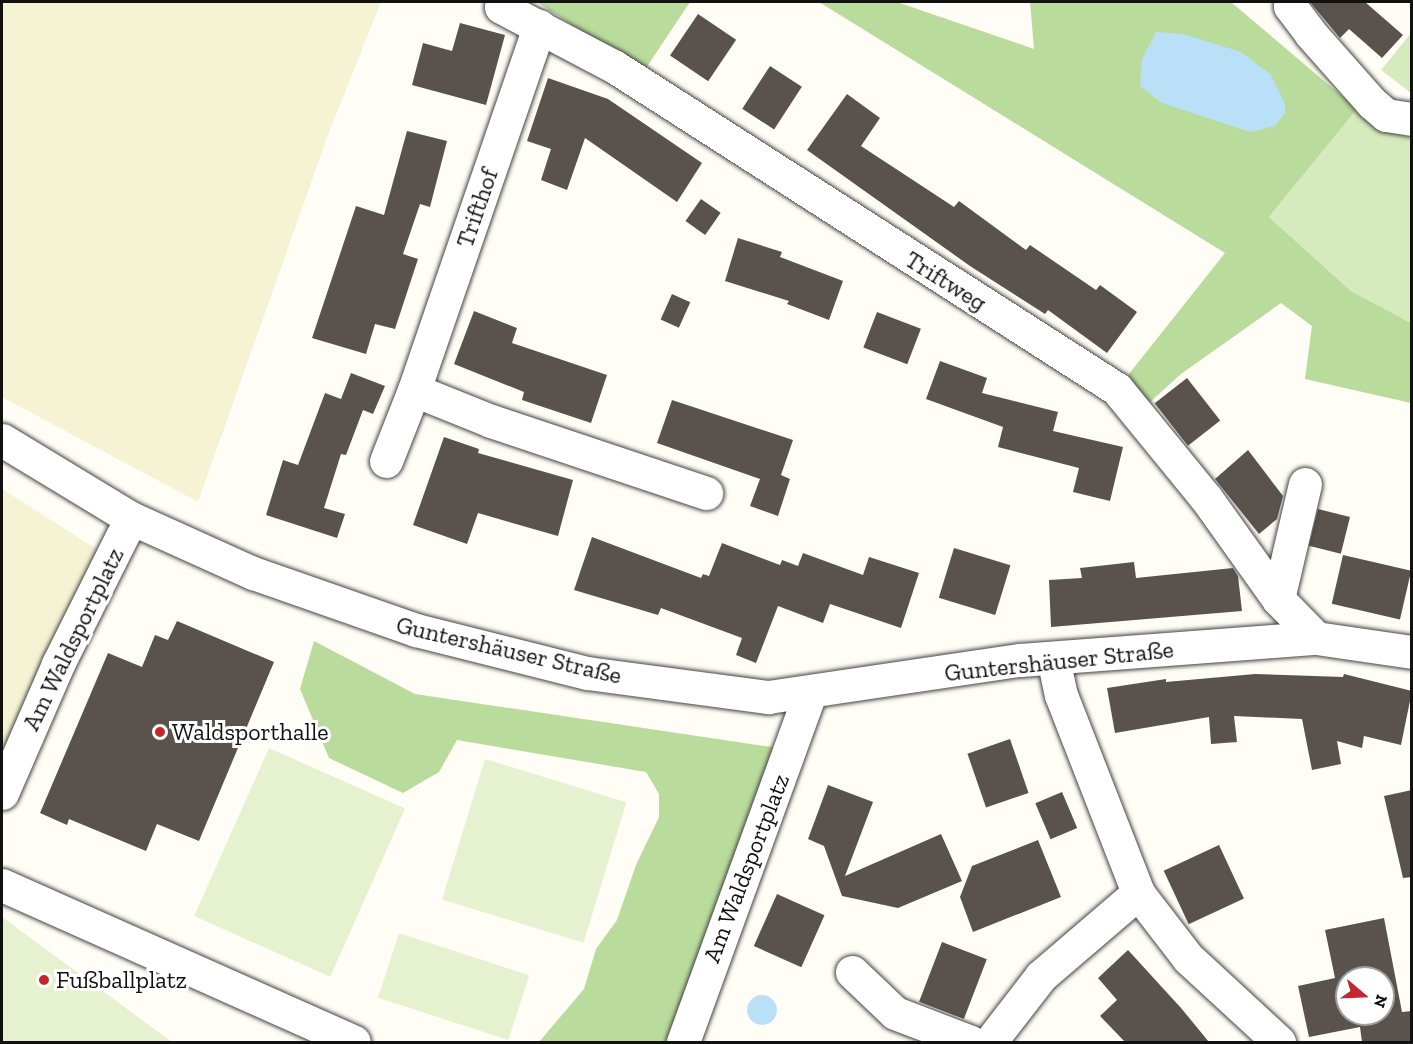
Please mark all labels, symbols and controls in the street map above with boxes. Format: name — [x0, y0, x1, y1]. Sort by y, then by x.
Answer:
street label: Trifthof — [450, 165, 504, 251]
street label: Triftweg — [900, 245, 992, 317]
street label: Am Waldsportplatz — [16, 543, 130, 735]
street label: Guntershäuser Straße — [393, 610, 625, 690]
street label: Guntershäuser Straße — [943, 635, 1175, 687]
place label: Waldsporthalle — [172, 718, 329, 746]
marker: Waldsporthalle — [153, 725, 167, 739]
street label: Am Waldsportplatz — [697, 769, 795, 967]
place label: Fußballplatz — [56, 966, 187, 994]
north arrow — [1335, 966, 1395, 1026]
marker: Fußballplatz — [37, 973, 51, 987]
text: N — [1370, 993, 1392, 1010]

